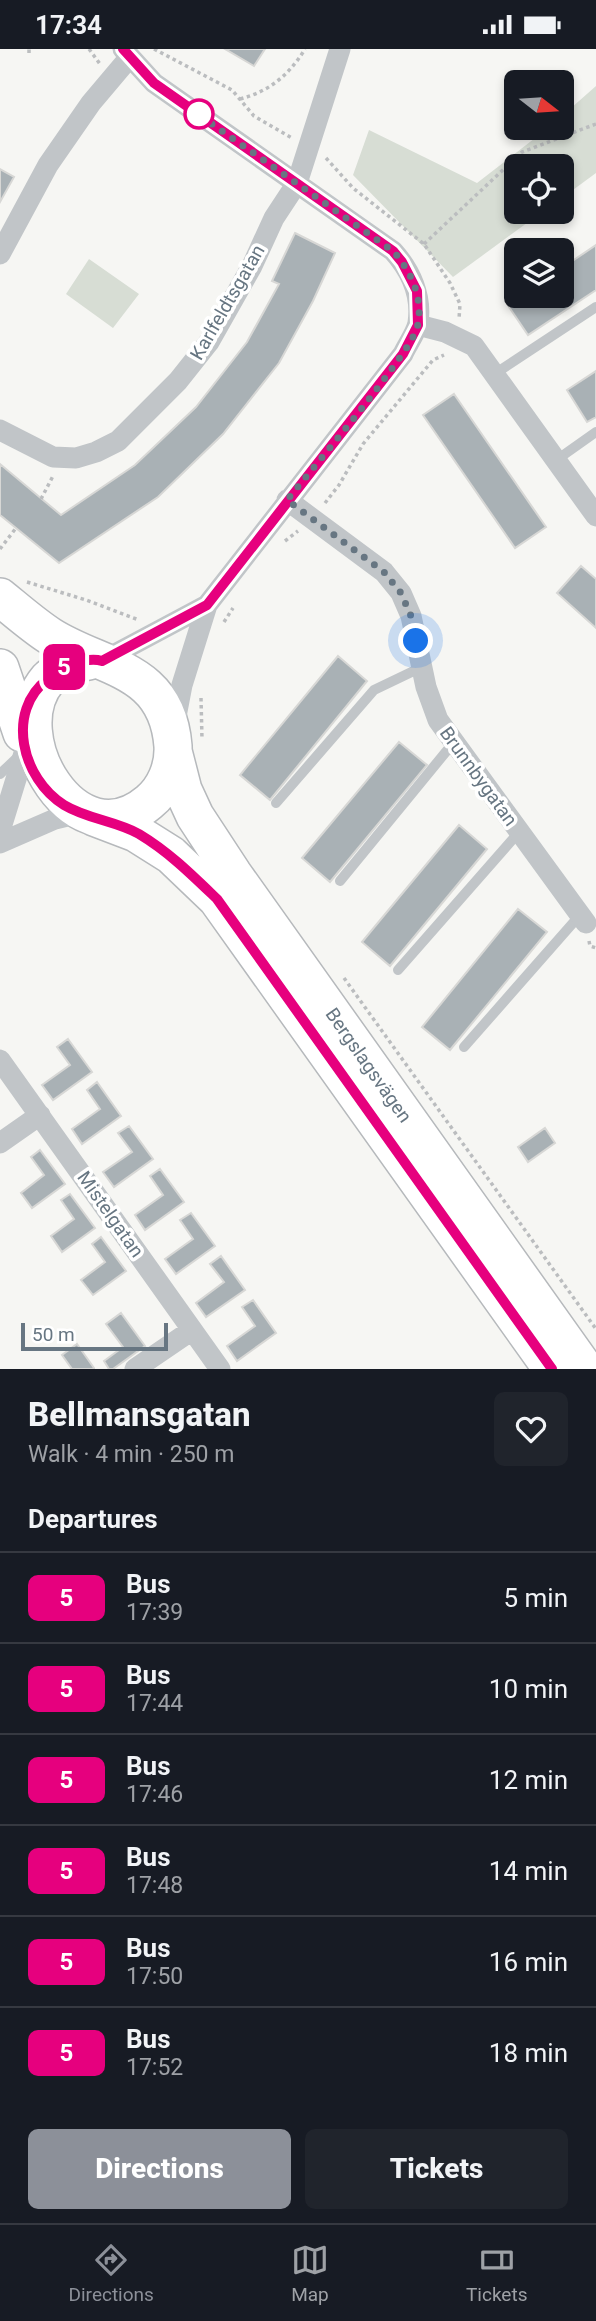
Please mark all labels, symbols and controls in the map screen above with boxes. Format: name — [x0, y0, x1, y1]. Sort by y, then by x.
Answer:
text: 17:34 — [35, 10, 102, 40]
north arrow — [504, 70, 574, 140]
map controls — [504, 70, 574, 308]
unlabelled marker — [184, 99, 214, 129]
button: locate — [504, 154, 574, 224]
button: layers — [504, 238, 574, 308]
street label: Karlfeldtsgatan — [185, 241, 270, 364]
your location — [398, 623, 433, 658]
line badge: 5 — [41, 644, 87, 690]
text: 5 — [57, 653, 71, 681]
street label: Brunnbygatan — [435, 722, 522, 830]
street label: Bergslagsvägen — [321, 1004, 417, 1127]
street label: Mistelgatan — [72, 1167, 149, 1262]
scale bar — [21, 1320, 168, 1352]
text: 50 m — [32, 1323, 75, 1346]
button: heart — [494, 1392, 568, 1466]
text: Bellmansgatan — [28, 1395, 250, 1434]
text: Walk · 4 min · 250 m — [28, 1441, 234, 1468]
text: Departures — [28, 1504, 158, 1534]
text: Bus — [126, 1569, 171, 1599]
text: 5 min — [503, 1583, 568, 1613]
text: 5 — [60, 1584, 73, 1612]
text: 17:39 — [126, 1599, 183, 1626]
text: Bus — [126, 1660, 171, 1690]
text: 10 min — [489, 1674, 568, 1704]
text: 5 — [60, 1675, 73, 1703]
text: 17:44 — [126, 1690, 183, 1717]
text: Bus — [126, 1751, 171, 1781]
text: 12 min — [489, 1765, 568, 1795]
text: 5 — [60, 1766, 73, 1794]
text: 17:46 — [126, 1781, 183, 1808]
text: Bus — [126, 1842, 171, 1872]
text: 14 min — [489, 1856, 568, 1886]
text: 5 — [60, 1857, 73, 1885]
text: 17:48 — [126, 1872, 183, 1899]
text: Bus — [126, 1933, 171, 1963]
text: 16 min — [489, 1947, 568, 1977]
text: 5 — [60, 1948, 73, 1976]
text: 17:50 — [126, 1963, 183, 1990]
text: Bus — [126, 2024, 171, 2054]
text: 18 min — [489, 2038, 568, 2068]
text: 5 — [60, 2039, 73, 2067]
text: 17:52 — [126, 2054, 183, 2081]
button: Directions — [28, 2129, 291, 2209]
button: Tickets — [305, 2129, 568, 2209]
tab: Directions — [69, 2241, 154, 2306]
tab: Map — [291, 2241, 329, 2306]
tab: Tickets — [466, 2241, 527, 2306]

